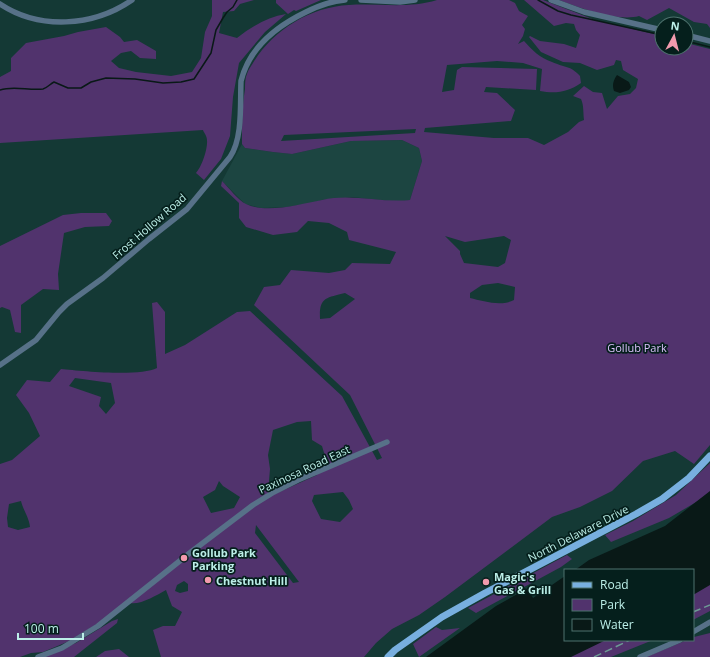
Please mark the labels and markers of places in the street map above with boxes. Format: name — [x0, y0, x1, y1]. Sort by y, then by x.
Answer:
place label: Gollub Park Parking — [192, 545, 256, 573]
marker: Gollub Park Parking — [179, 553, 189, 563]
place label: Magic's Gas & Grill — [494, 569, 551, 597]
place label: Chestnut Hill — [216, 573, 288, 588]
marker: Chestnut Hill — [203, 575, 213, 585]
marker: Magic's Gas & Grill — [481, 577, 491, 587]

